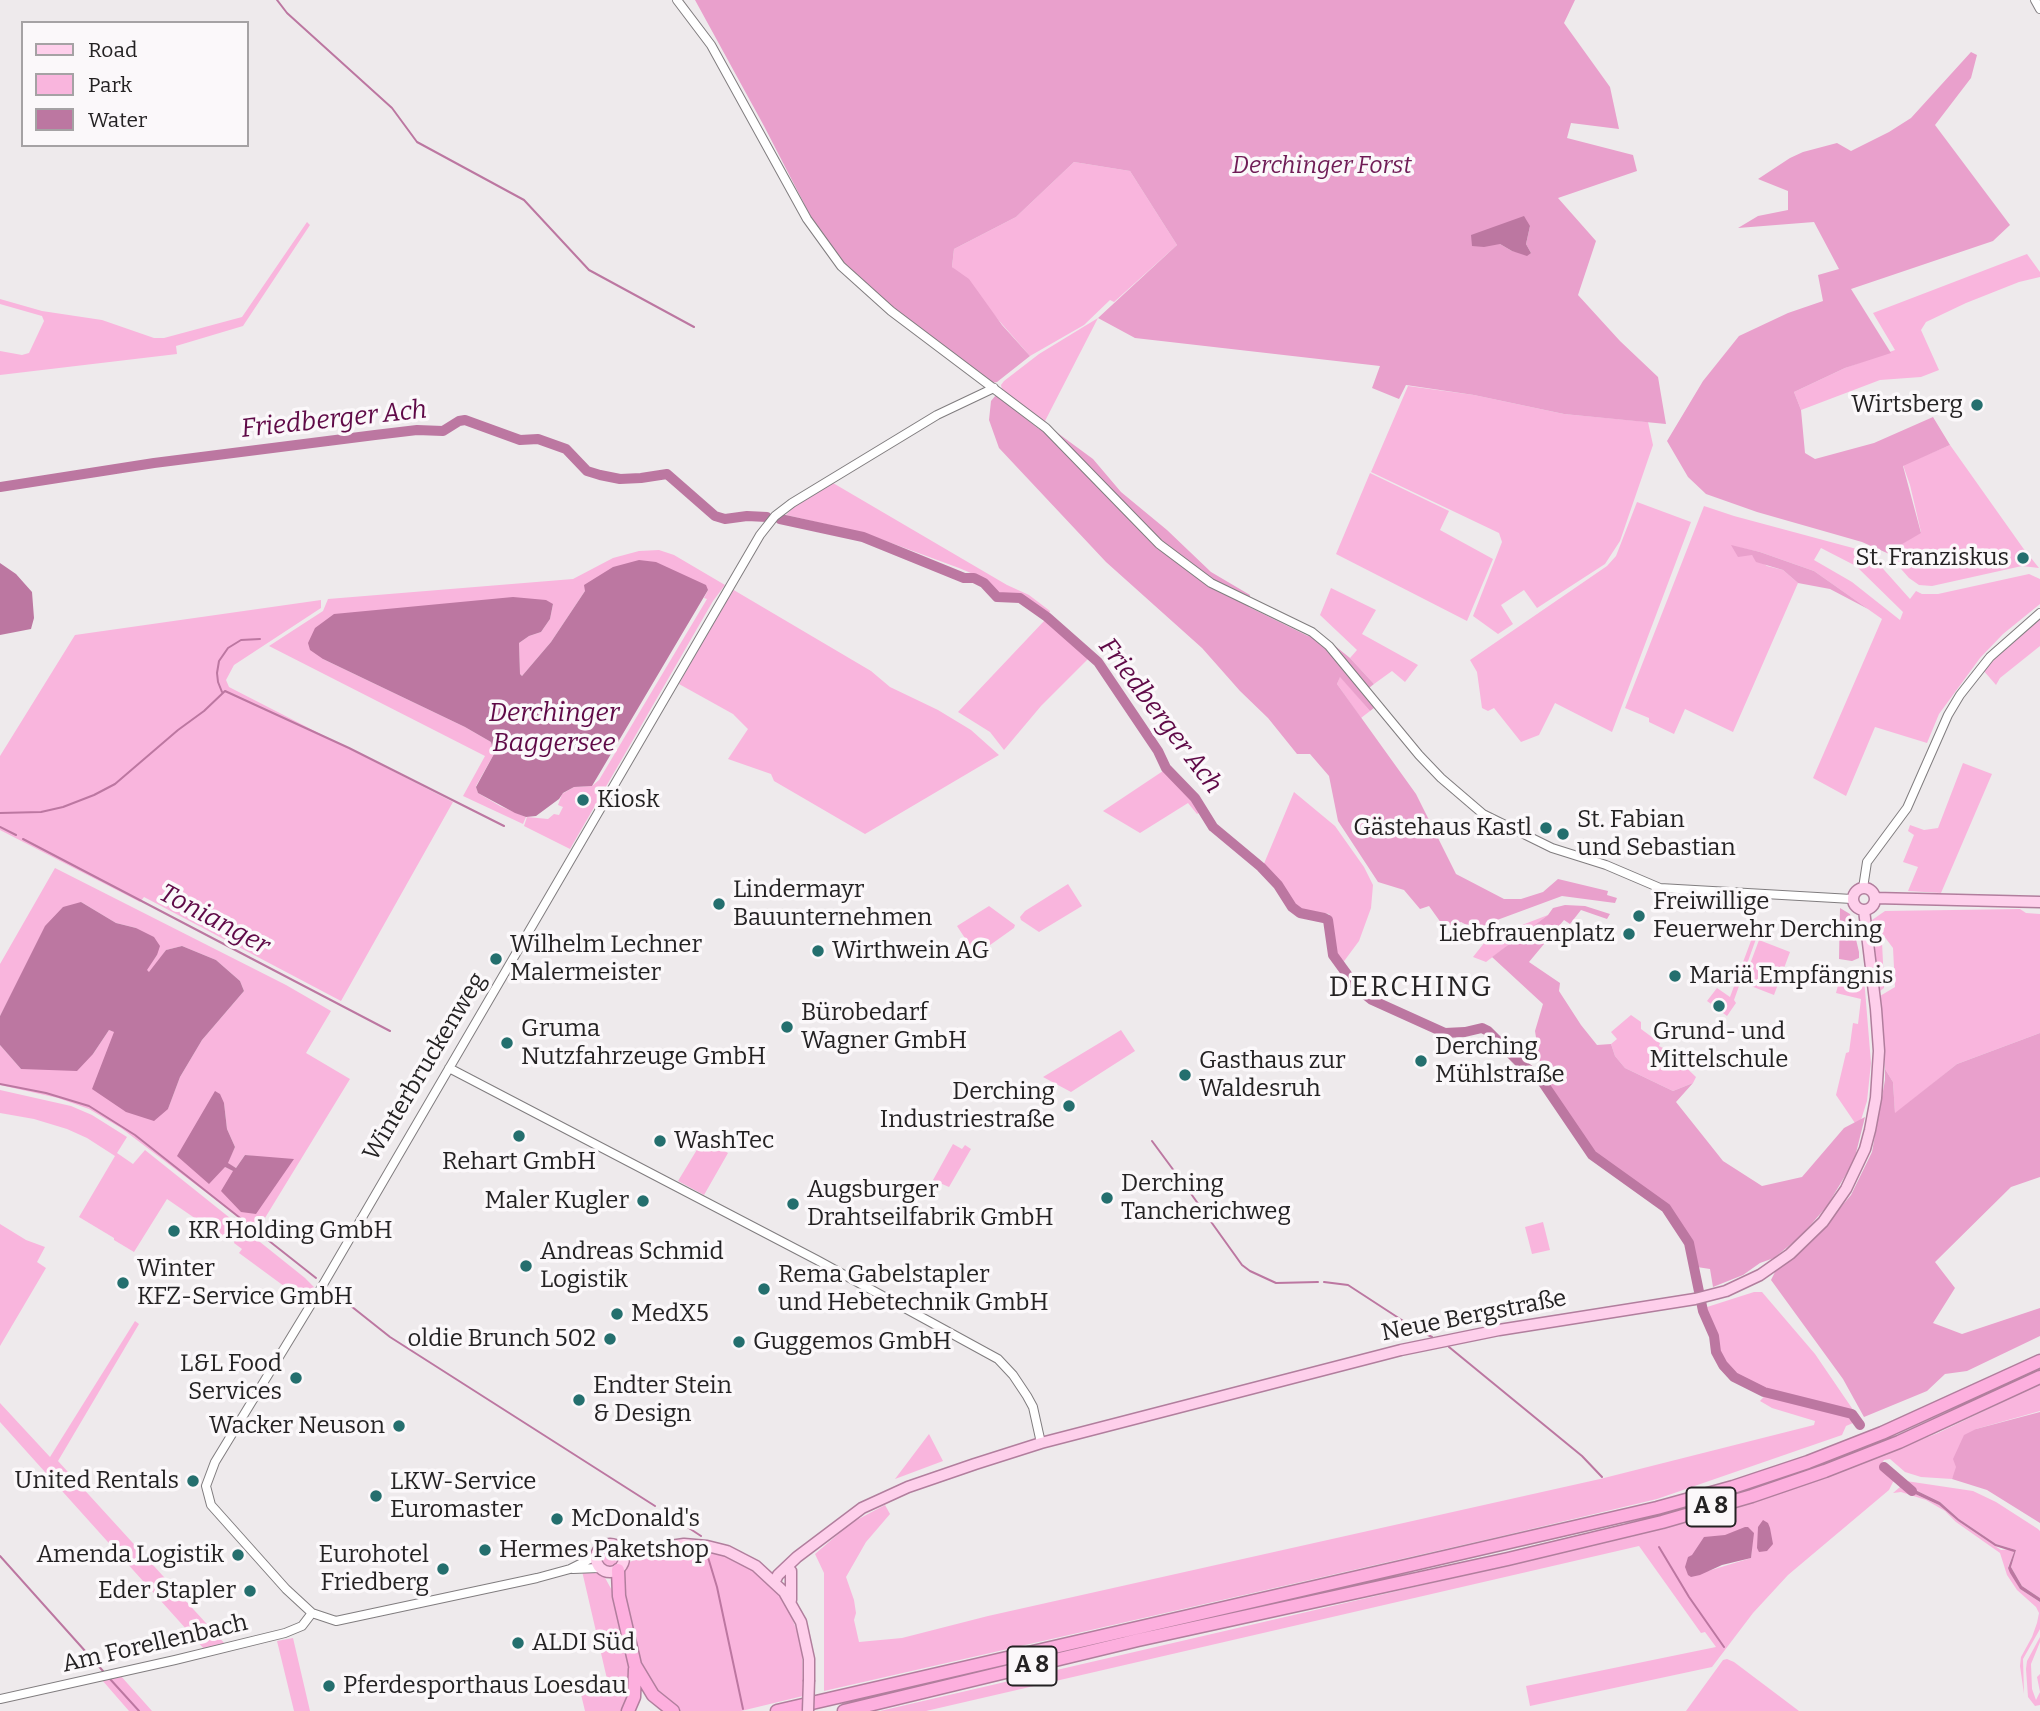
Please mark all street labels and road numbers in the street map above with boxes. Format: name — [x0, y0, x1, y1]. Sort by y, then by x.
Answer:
street label: Winterbruckenweg — [357, 968, 493, 1166]
street label: Neue Bergstraße — [1379, 1284, 1569, 1348]
road number: A 8 — [1686, 1488, 1736, 1526]
street label: Am Forellenbach — [59, 1609, 251, 1679]
road number: A 8 — [1007, 1646, 1056, 1686]

